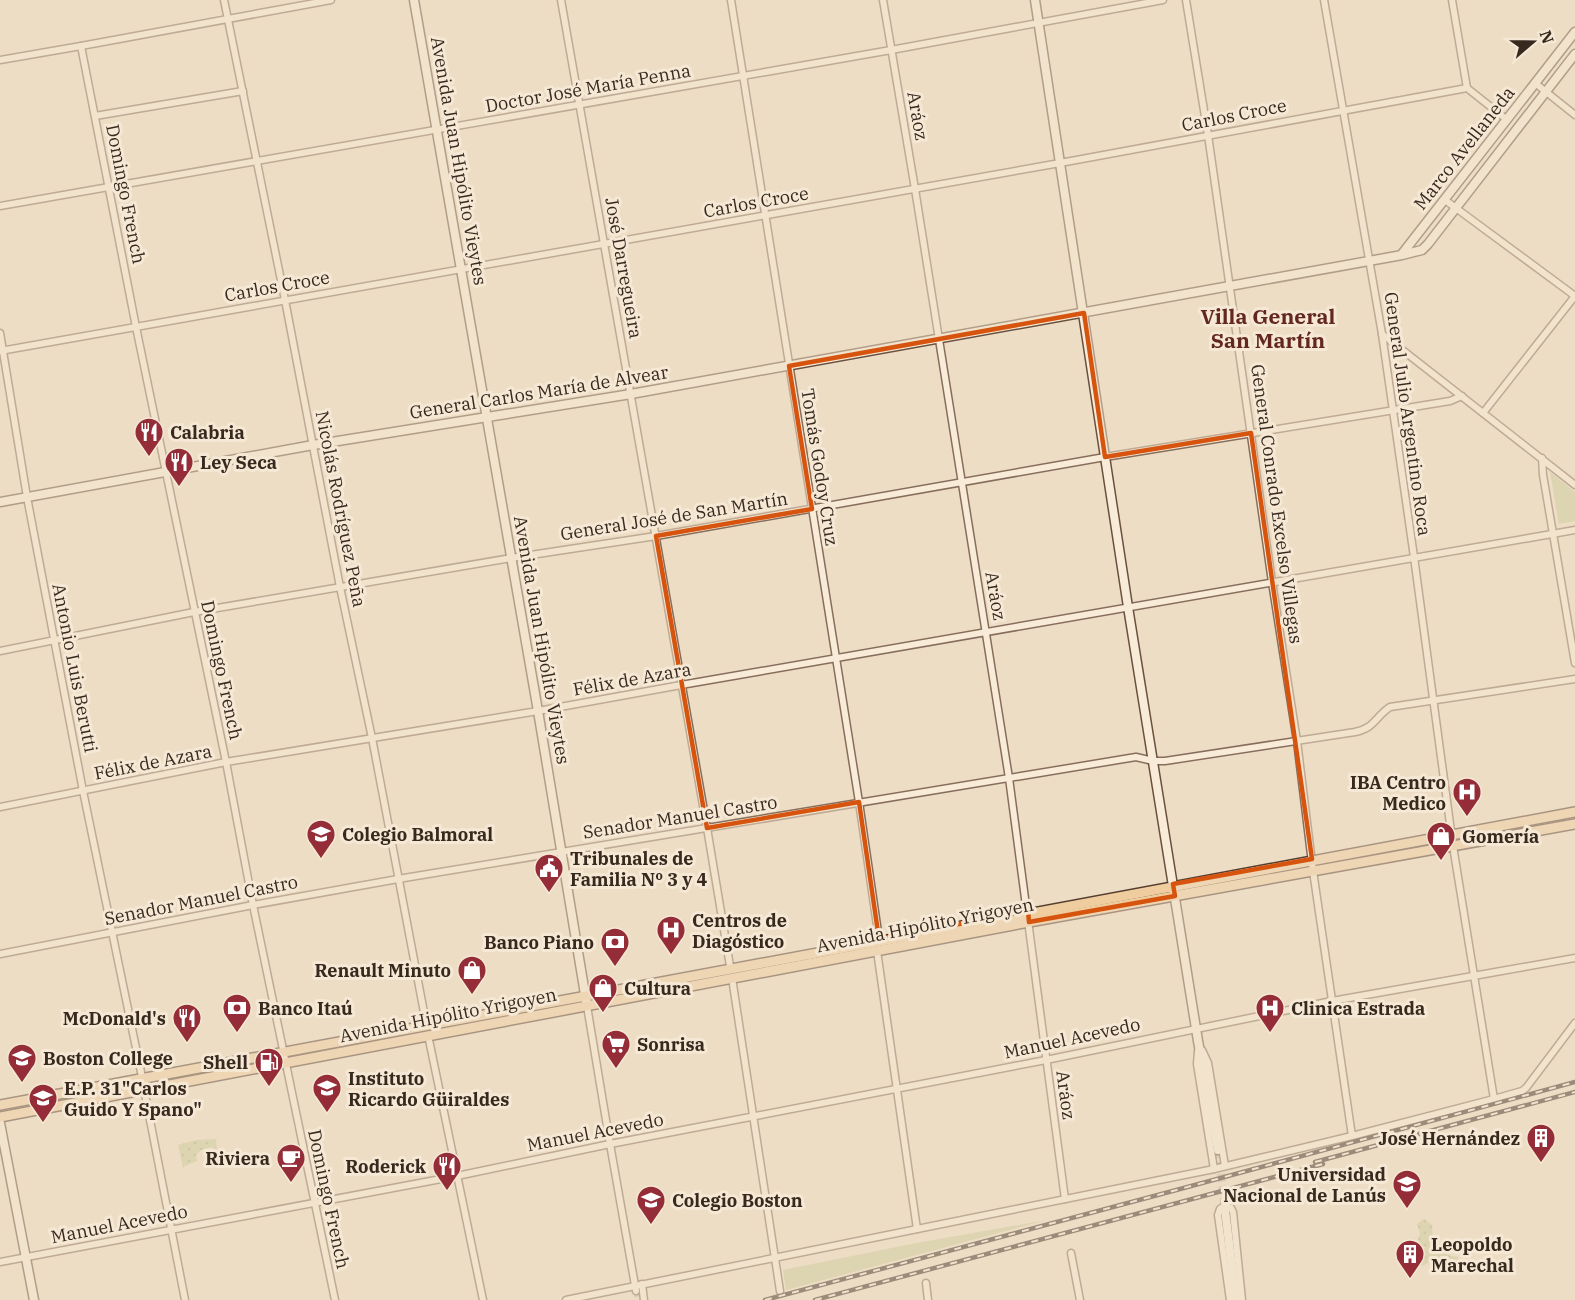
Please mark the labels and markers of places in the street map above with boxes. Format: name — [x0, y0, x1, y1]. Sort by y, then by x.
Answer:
restaurant icon: Calabria — [133, 416, 165, 458]
place label: Calabria — [170, 421, 245, 444]
restaurant icon: Ley Seca — [163, 446, 195, 488]
place label: Ley Seca — [200, 451, 277, 474]
place label: IBA Centro Medico — [1350, 771, 1446, 815]
hospital icon: IBA Centro Medico — [1451, 776, 1483, 818]
school or university icon: Colegio Balmoral — [305, 818, 337, 860]
shop icon: Gomería — [1425, 820, 1457, 862]
place label: Colegio Balmoral — [342, 823, 493, 846]
place label: Gomería — [1462, 825, 1539, 848]
place label: Tribunales de Familia Nº 3 y 4 — [570, 847, 708, 891]
public building icon: Tribunales de Familia Nº 3 y 4 — [533, 852, 565, 894]
place label: Centros de Diagóstico — [692, 909, 787, 953]
hospital icon: Centros de Diagóstico — [655, 914, 687, 956]
bank icon: Banco Piano — [599, 926, 631, 968]
place label: Banco Piano — [484, 931, 594, 954]
shop icon: Renault Minuto — [456, 954, 488, 996]
place label: Renault Minuto — [315, 959, 451, 982]
shop icon: Cultura — [587, 972, 619, 1014]
place label: Cultura — [624, 977, 691, 1000]
bank icon: Banco Itaú — [221, 992, 253, 1034]
hospital icon: Clinica Estrada — [1254, 992, 1286, 1034]
place label: Banco Itaú — [258, 997, 353, 1020]
place label: Clinica Estrada — [1291, 997, 1425, 1020]
restaurant icon: McDonald's — [171, 1002, 203, 1044]
place label: McDonald's — [63, 1007, 166, 1030]
supermarket icon: Sonrisa — [600, 1028, 632, 1070]
place label: Sonrisa — [637, 1033, 705, 1056]
school or university icon: Boston College — [6, 1042, 38, 1084]
fuel station icon: Shell — [253, 1046, 285, 1088]
place label: Boston College — [43, 1047, 173, 1070]
place label: Shell — [203, 1051, 248, 1074]
place label: Instituto Ricardo Güiraldes — [348, 1067, 509, 1111]
school or university icon: Instituto Ricardo Güiraldes — [311, 1072, 343, 1114]
place label: E.P. 31"Carlos Guido Y Spano" — [64, 1077, 202, 1121]
school or university icon: E.P. 31"Carlos Guido Y Spano" — [27, 1082, 59, 1124]
building icon: José Hernández — [1525, 1122, 1557, 1164]
place label: José Hernández — [1378, 1127, 1520, 1150]
cafe icon: Riviera — [275, 1142, 307, 1184]
place label: Riviera — [205, 1147, 270, 1170]
restaurant icon: Roderick — [431, 1150, 463, 1192]
place label: Roderick — [345, 1155, 427, 1178]
place label: Universidad Nacional de Lanús — [1223, 1163, 1386, 1207]
school or university icon: Universidad Nacional de Lanús — [1391, 1168, 1423, 1210]
school or university icon: Colegio Boston — [635, 1184, 667, 1226]
place label: Colegio Boston — [672, 1189, 803, 1212]
place label: Leopoldo Marechal — [1431, 1233, 1514, 1277]
building icon: Leopoldo Marechal — [1394, 1238, 1426, 1280]

